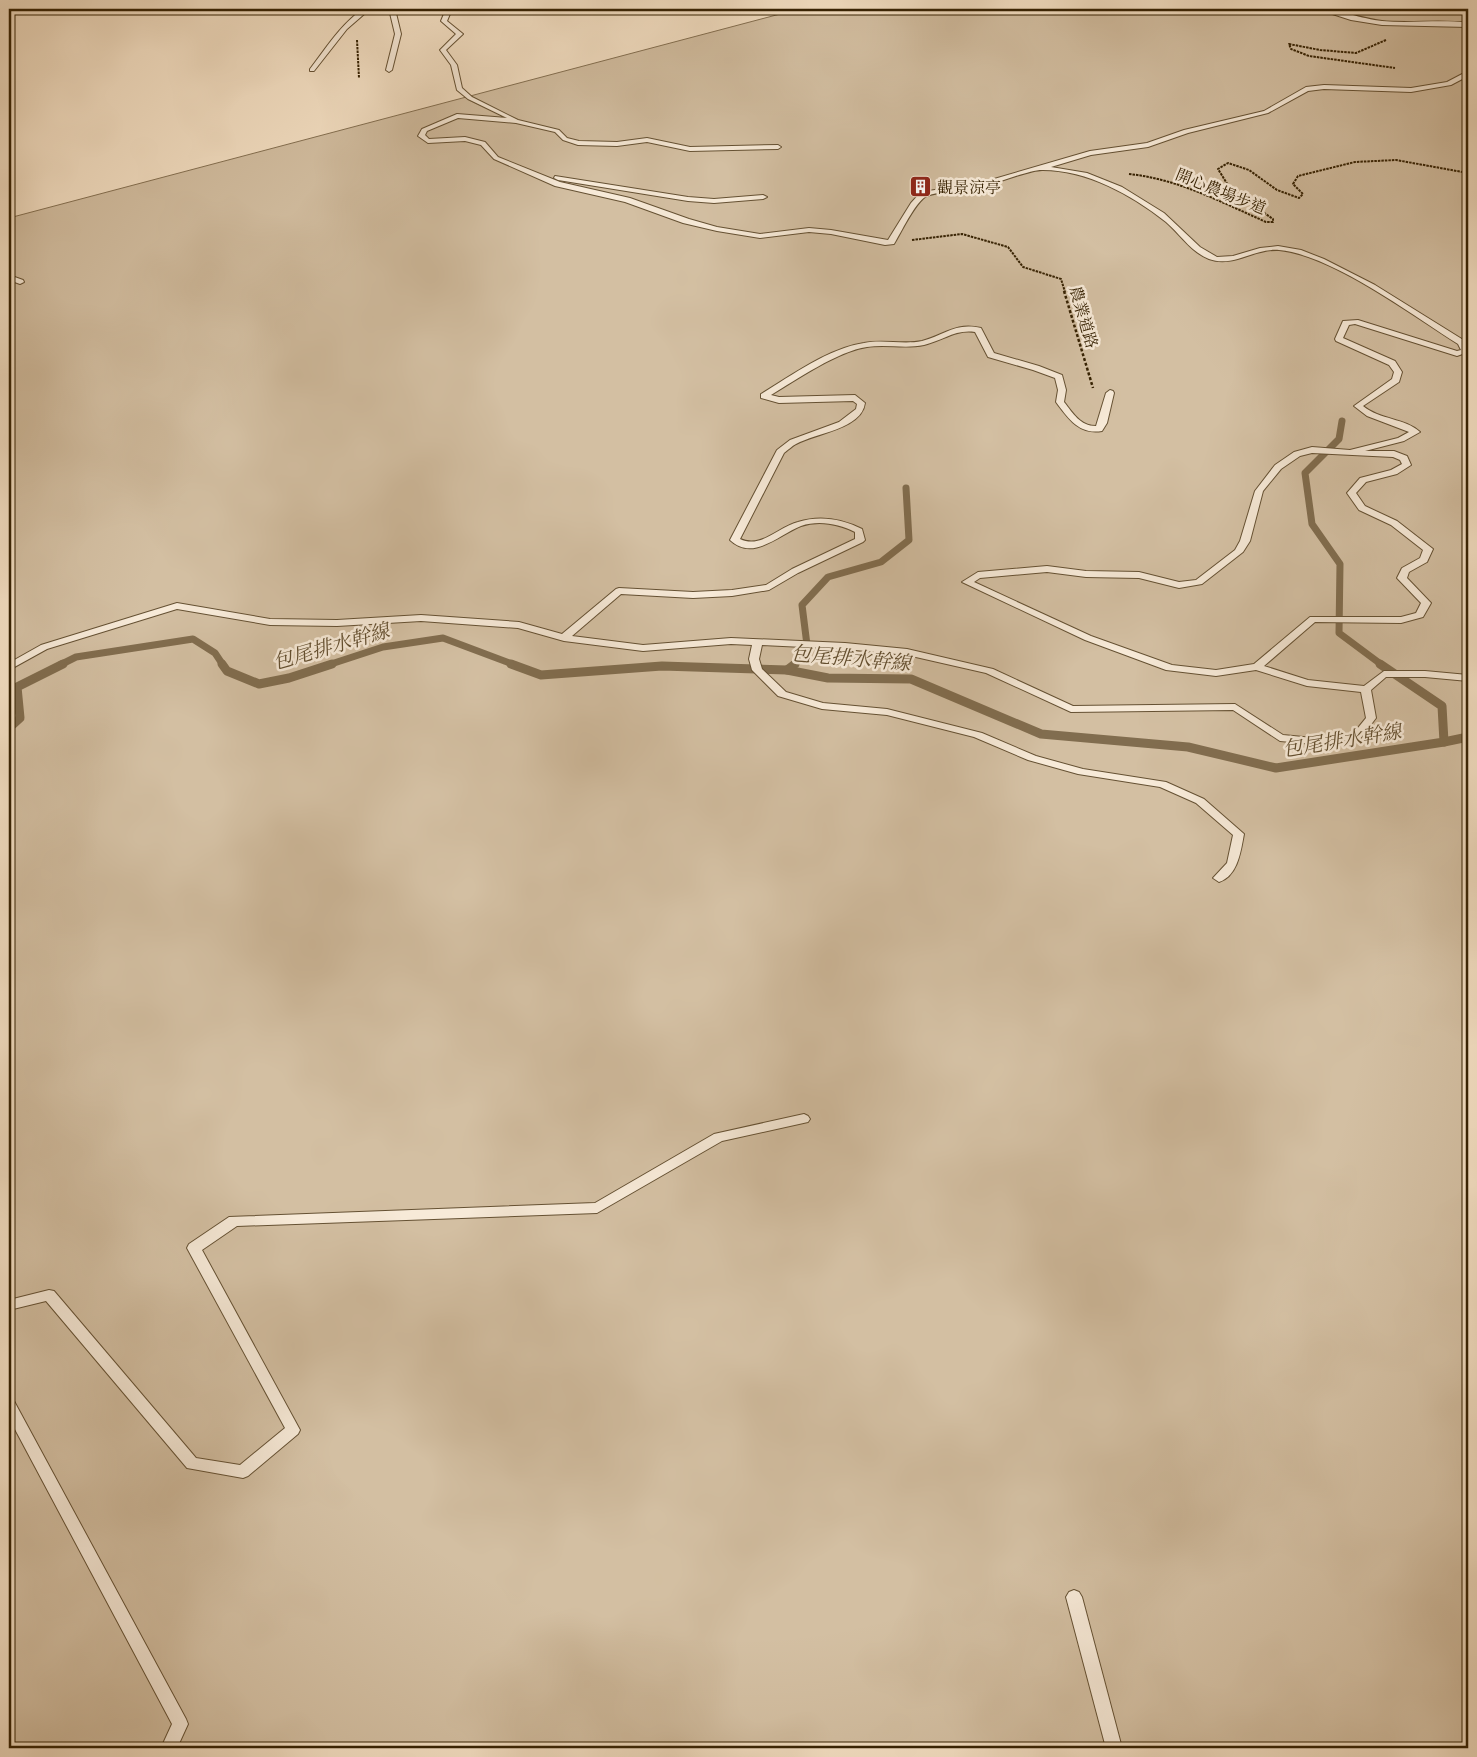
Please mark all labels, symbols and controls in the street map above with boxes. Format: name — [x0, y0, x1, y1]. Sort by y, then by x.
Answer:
street label: 開心農場步道 — [1172, 164, 1269, 220]
building icon: 觀景涼亭 — [909, 175, 933, 199]
place label: 觀景涼亭 — [937, 177, 1001, 199]
street label: 農業道路 — [1064, 283, 1102, 351]
water label: 包尾排水幹線 — [270, 616, 394, 676]
water label: 包尾排水幹線 — [790, 640, 914, 677]
water label: 包尾排水幹線 — [1281, 717, 1405, 763]

